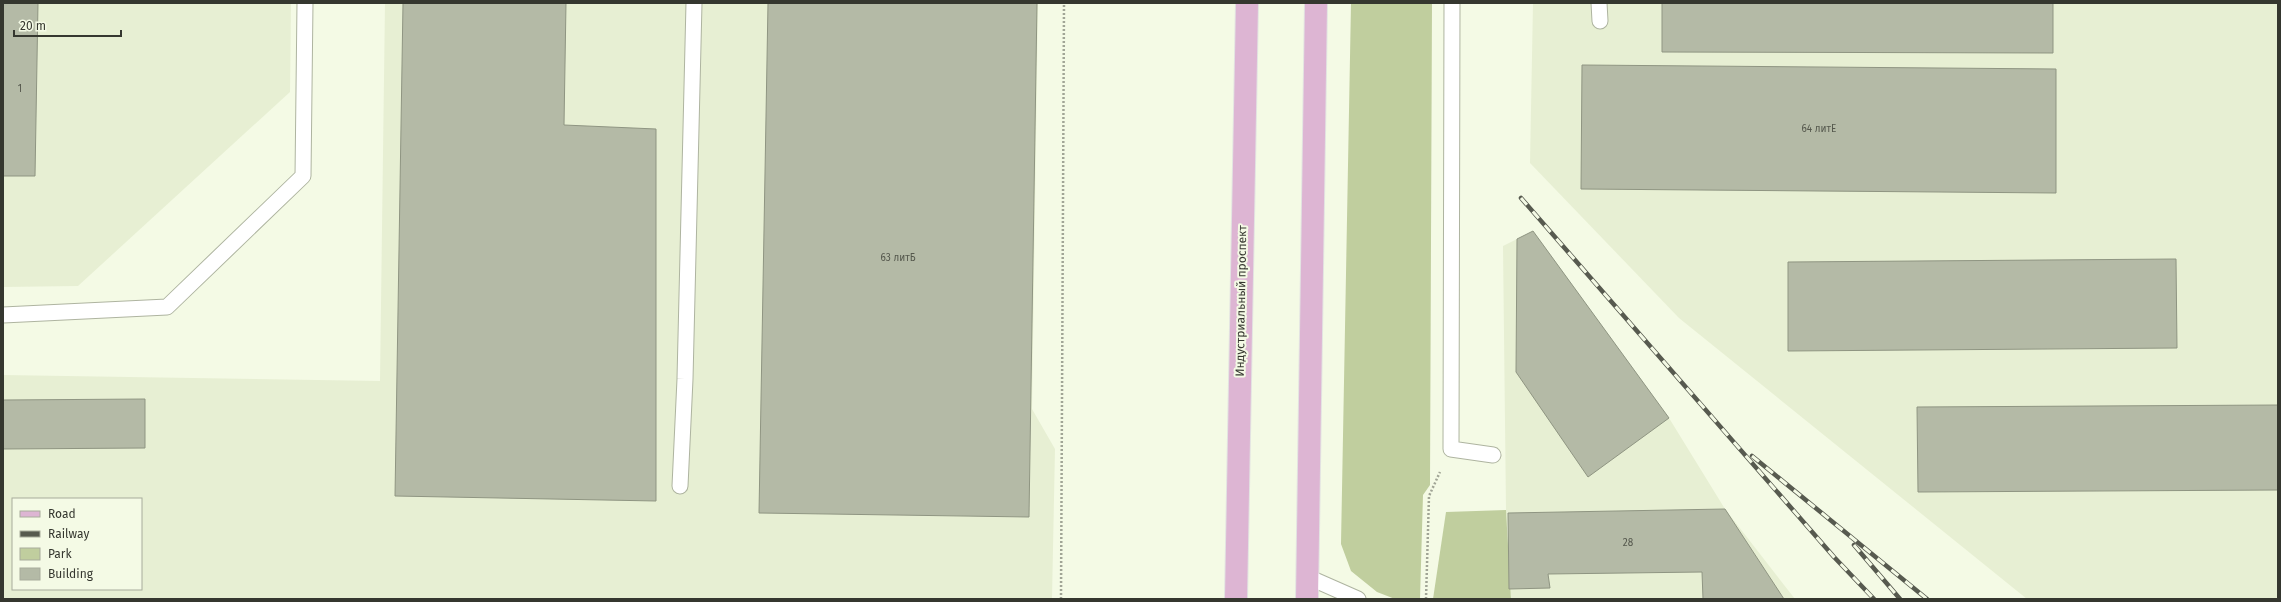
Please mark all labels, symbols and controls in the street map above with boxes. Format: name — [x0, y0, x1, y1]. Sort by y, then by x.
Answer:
scale bar — [14, 12, 121, 38]
text: 20 m — [20, 19, 46, 33]
house number: 1 — [18, 83, 22, 95]
house number: 64 литЕ — [1802, 123, 1836, 135]
street label: Индустриальный проспект — [1233, 225, 1249, 377]
house number: 63 литБ — [881, 252, 916, 264]
legend — [12, 498, 142, 590]
text: Road — [48, 507, 76, 521]
text: Railway — [48, 527, 89, 541]
house number: 28 — [1623, 537, 1634, 549]
text: Park — [48, 547, 72, 561]
text: Building — [48, 567, 94, 581]

